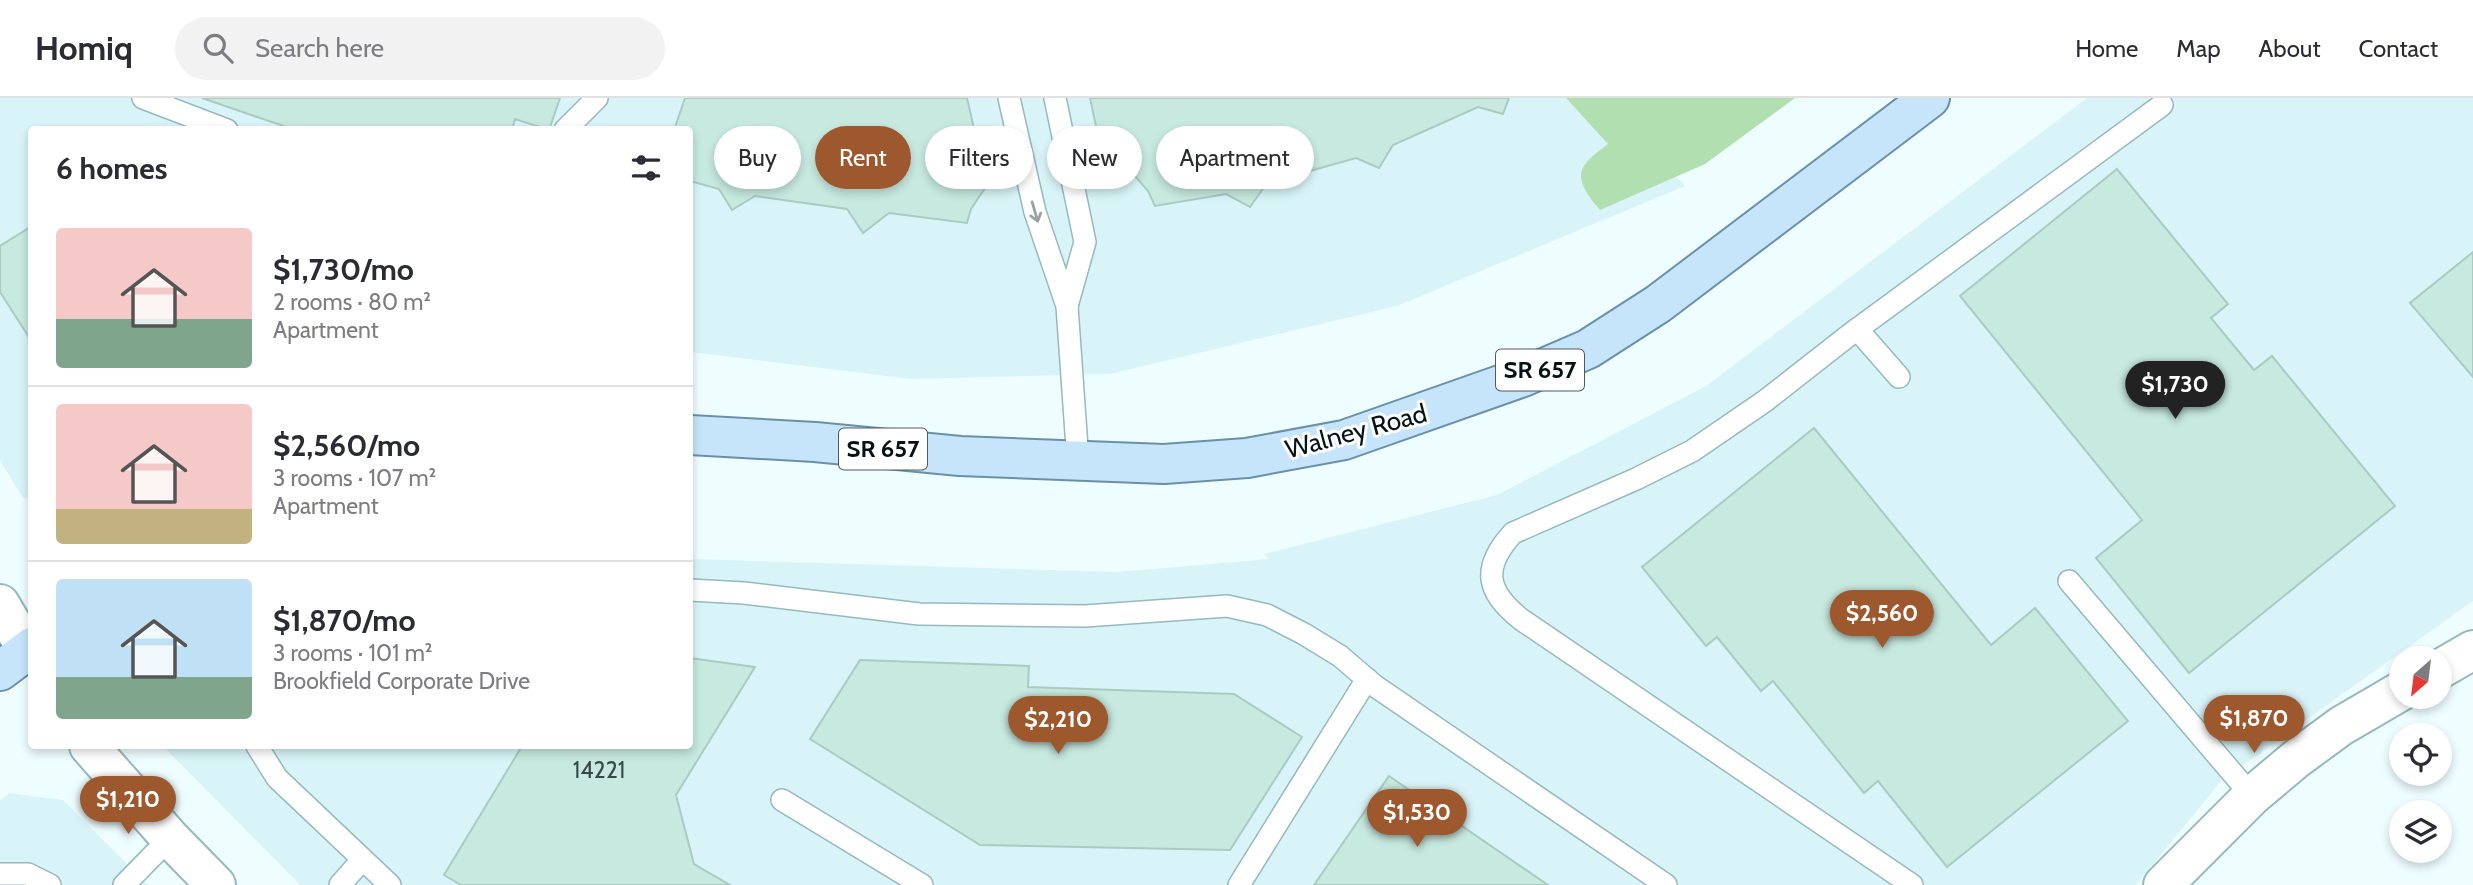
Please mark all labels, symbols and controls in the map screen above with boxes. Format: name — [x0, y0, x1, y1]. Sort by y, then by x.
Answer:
search box — [175, 17, 665, 80]
text: Homiq — [35, 28, 133, 68]
icon: search — [199, 29, 237, 67]
text: Search here — [255, 32, 384, 64]
text: Home — [2075, 34, 2138, 63]
text: Map — [2176, 34, 2221, 63]
text: About — [2259, 34, 2321, 63]
text: Contact — [2359, 34, 2438, 63]
chip: Buy — [714, 126, 801, 189]
chip: Rent — [815, 126, 911, 189]
chip: Filters — [925, 126, 1033, 189]
chip: New — [1047, 126, 1142, 189]
chip: Apartment — [1156, 126, 1314, 189]
icon: filters — [627, 149, 665, 187]
text: 6 homes — [56, 150, 167, 187]
one-way arrow — [1030, 201, 1043, 223]
text: $1,730/mo — [273, 251, 414, 288]
icon: home — [112, 256, 196, 340]
text: 2 rooms · 80 m² — [273, 288, 431, 316]
text: Apartment — [273, 316, 378, 344]
road number: SR 657 — [1496, 349, 1584, 390]
pin: $1,730 — [2118, 362, 2232, 421]
text: $1,730 — [2141, 370, 2209, 398]
street label: Walney Road — [1282, 397, 1430, 465]
text: $2,560/mo — [273, 427, 420, 464]
road number: SR 657 — [839, 428, 927, 470]
icon: home — [112, 432, 196, 516]
text: 3 rooms · 107 m² — [273, 464, 436, 492]
text: Apartment — [273, 492, 378, 520]
pin: $2,560 — [1825, 590, 1939, 650]
text: $2,560 — [1846, 599, 1918, 627]
text: $1,870/mo — [273, 602, 416, 639]
icon: home — [112, 607, 196, 691]
text: 3 rooms · 101 m² — [273, 639, 432, 667]
north arrow — [2389, 646, 2452, 709]
map controls — [2389, 646, 2452, 863]
text: Brookfield Corporate Drive — [273, 667, 530, 695]
pin: $2,210 — [1001, 696, 1115, 756]
pin: $1,870 — [2197, 696, 2311, 755]
text: $1,870 — [2220, 704, 2288, 732]
text: $2,210 — [1024, 705, 1092, 733]
button: locate — [2389, 723, 2452, 786]
house number: 14221 — [573, 756, 625, 784]
pin: $1,210 — [71, 776, 185, 836]
text: $1,210 — [96, 785, 160, 813]
pin: $1,530 — [1360, 790, 1474, 849]
text: $1,530 — [1383, 798, 1451, 826]
button: layers — [2389, 800, 2452, 863]

